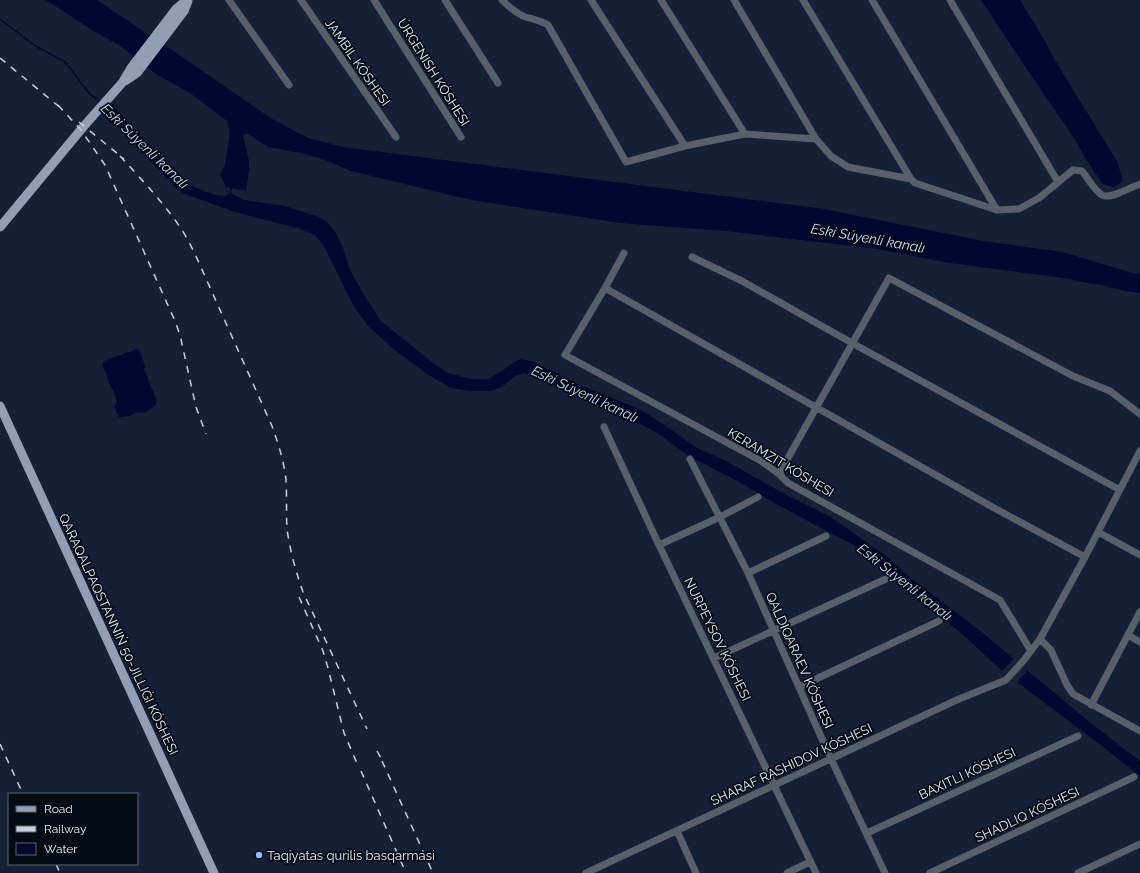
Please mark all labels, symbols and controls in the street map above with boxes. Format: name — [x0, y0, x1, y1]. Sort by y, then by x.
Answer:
street label: JAMBIL KÓSHESI — [322, 16, 393, 109]
street label: ÚRGENISH KÓSHESI — [394, 16, 473, 129]
water label: Eski Súyenli kanalı — [98, 100, 192, 192]
water label: Eski Súyenli kanalı — [810, 220, 926, 256]
water label: Eski Súyenli kanalı — [529, 362, 641, 426]
street label: KERAMZIT KÓSHESI — [725, 425, 837, 500]
street label: QARAQALPAQSTANNIŃ 50-JILLIǴI KÓSHESI — [56, 511, 181, 757]
water label: Eski Súyenli kanalı — [855, 540, 955, 624]
street label: NURPEYSOV KÓSHESI — [681, 575, 754, 703]
street label: QALDIQARAEV KÓSHESI — [763, 590, 836, 731]
street label: SHARAF RASHIDOV KÓSHESI — [708, 720, 874, 809]
street label: BAXITLI KÓSHESI — [917, 745, 1018, 802]
street label: SHADLIQ KÓSHESI — [973, 784, 1082, 845]
legend — [8, 793, 138, 865]
text: Road — [44, 802, 73, 816]
text: Railway — [44, 822, 87, 836]
text: Water — [44, 842, 78, 856]
place label: Taqiyatas qurilis basqarmasi — [267, 848, 435, 863]
marker: Taqiyatas qurilis basqarmasi — [254, 850, 264, 860]

